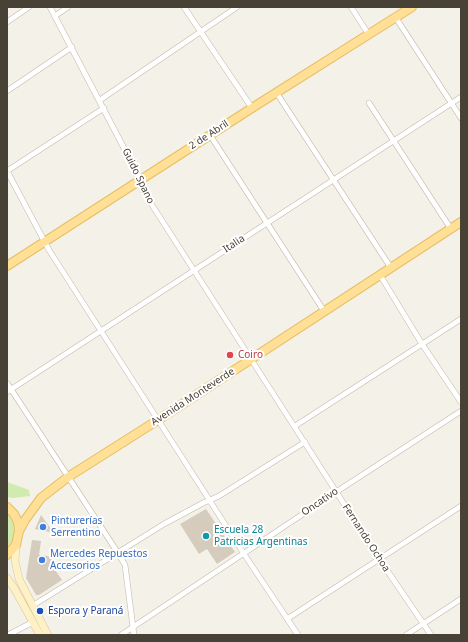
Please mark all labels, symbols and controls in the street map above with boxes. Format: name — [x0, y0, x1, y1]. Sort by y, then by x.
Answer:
street label: 2 de Abril — [187, 118, 231, 152]
street label: Guido Spano — [119, 146, 157, 206]
street label: Italia — [221, 233, 247, 255]
place label: Coiro — [238, 349, 263, 361]
marker: Coiro — [225, 350, 235, 360]
street label: Avenida Monteverde — [149, 366, 237, 428]
street label: Oncativo — [299, 485, 341, 519]
street label: Fernando Ochoa — [340, 502, 392, 574]
place label: Pinturerías Serrentino — [51, 515, 102, 538]
marker: Pinturerías Serrentino — [38, 522, 48, 532]
place label: Escuela 28 Patricias Argentinas — [214, 524, 308, 548]
marker: Escuela 28 Patricias Argentinas — [201, 531, 211, 541]
place label: Mercedes Repuestos Accesorios — [50, 548, 147, 572]
marker: Mercedes Repuestos Accesorios — [37, 555, 47, 565]
place label: Espora y Paraná — [48, 605, 123, 617]
marker: Espora y Paraná — [35, 606, 45, 616]

